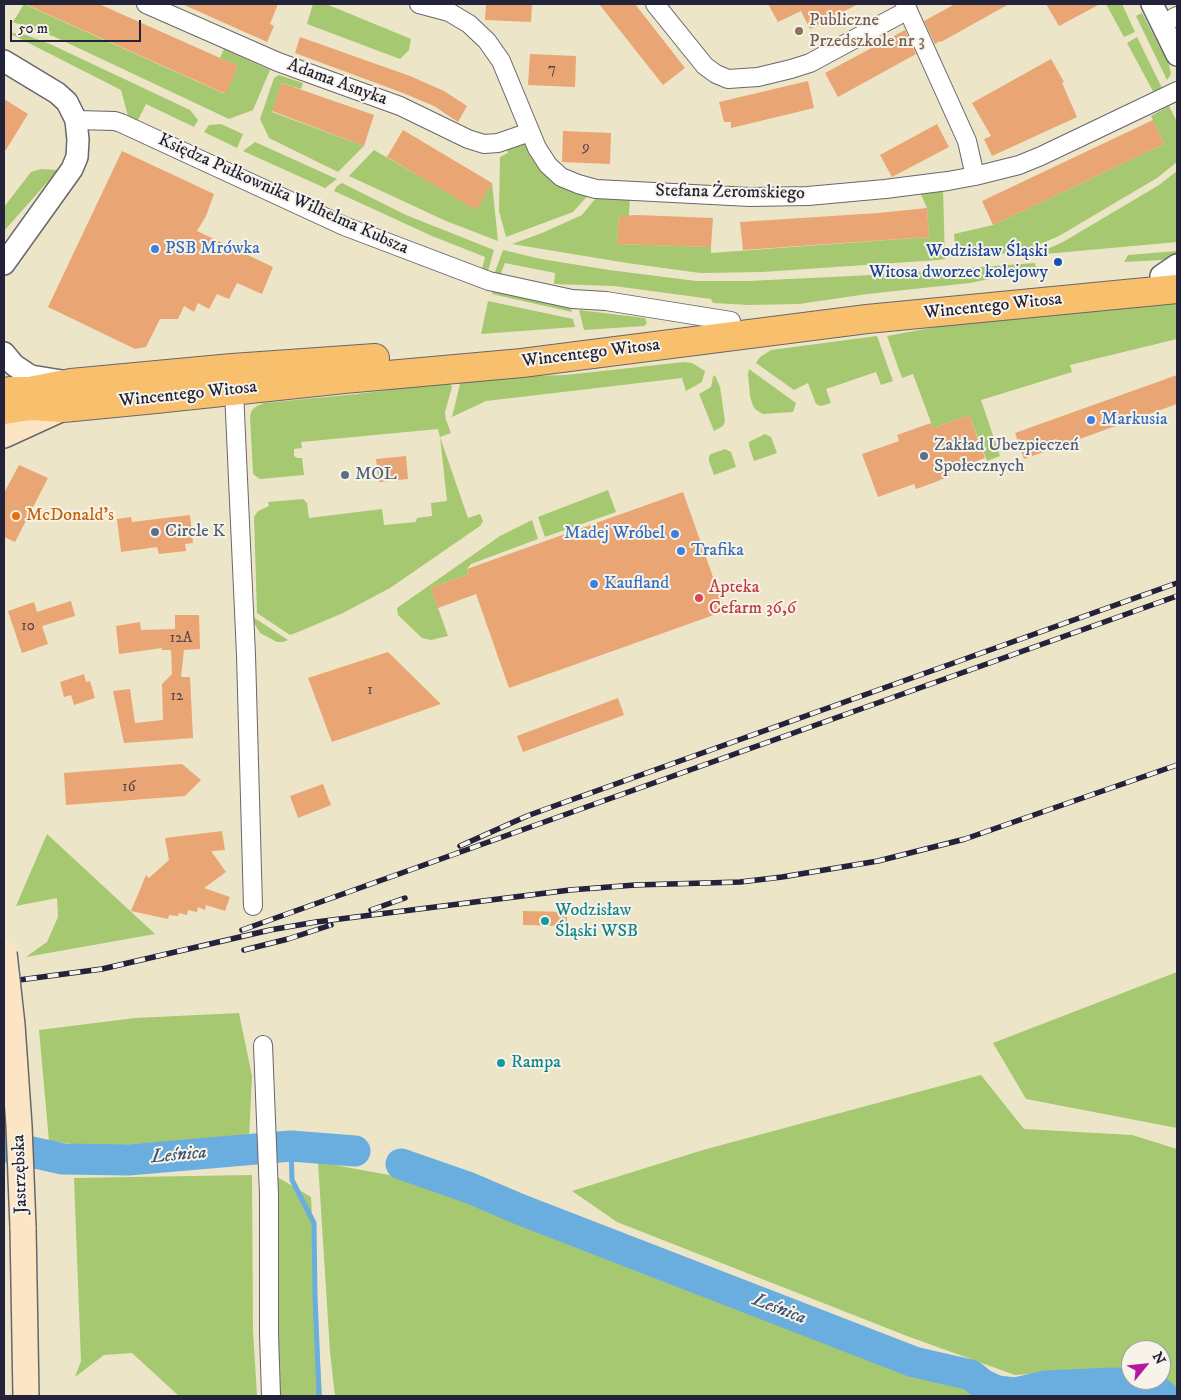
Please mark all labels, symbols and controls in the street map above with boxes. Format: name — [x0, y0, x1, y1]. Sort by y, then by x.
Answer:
scale bar — [12, 10, 144, 42]
place label: Publiczne Przedszkole nr 3 — [809, 10, 925, 52]
text: 50 m — [18, 19, 48, 38]
marker: Publiczne Przedszkole nr 3 — [793, 25, 805, 37]
street label: Adama Asnyka — [284, 55, 390, 111]
house number: 7 — [548, 61, 556, 79]
street label: Księdza Pułkownika Wilhelma Kubsza — [154, 130, 412, 260]
house number: 9 — [582, 139, 590, 157]
street label: Stefana Żeromskiego — [655, 181, 805, 205]
place label: PSB Mrówka — [165, 238, 260, 260]
place label: Wodzisław Śląski Witosa dworzec kolejowy — [869, 241, 1048, 284]
marker: PSB Mrówka — [149, 243, 161, 255]
marker: Wodzisław Śląski Witosa dworzec kolejowy — [1052, 256, 1064, 268]
street label: Wincentego Witosa — [923, 289, 1063, 325]
street label: Wincentego Witosa — [521, 335, 661, 373]
street label: Wincentego Witosa — [118, 377, 258, 413]
place label: Markusia — [1101, 409, 1168, 431]
marker: Markusia — [1085, 414, 1097, 426]
place label: Zakład Ubezpieczeń Społecznych — [934, 435, 1079, 478]
marker: Zakład Ubezpieczeń Społecznych — [918, 450, 930, 462]
place label: MOL — [355, 464, 397, 486]
marker: MOL — [339, 469, 351, 481]
place label: McDonald's — [26, 505, 114, 527]
marker: McDonald's — [10, 510, 22, 522]
place label: Circle K — [165, 521, 225, 543]
place label: Madej Wróbel — [564, 523, 665, 545]
marker: Circle K — [149, 526, 161, 538]
marker: Madej Wróbel — [669, 528, 681, 540]
place label: Trafika — [691, 540, 744, 562]
marker: Trafika — [675, 545, 687, 557]
place label: Kaufland — [604, 573, 669, 595]
place label: Apteka Cefarm 36,6 — [709, 577, 796, 620]
marker: Kaufland — [588, 578, 600, 590]
marker: Apteka Cefarm 36,6 — [693, 592, 705, 604]
house number: 10 — [21, 618, 35, 636]
house number: 12A — [170, 630, 192, 648]
house number: 1 — [367, 682, 373, 700]
house number: 12 — [171, 688, 183, 706]
house number: 16 — [122, 779, 136, 797]
place label: Wodzisław Śląski WSB — [555, 900, 638, 942]
marker: Wodzisław Śląski WSB — [539, 915, 551, 927]
place label: Rampa — [511, 1052, 561, 1074]
marker: Rampa — [495, 1057, 507, 1069]
street label: Jastrzębska — [9, 1134, 33, 1214]
water label: Leśnica — [150, 1142, 208, 1170]
water label: Leśnica — [749, 1289, 809, 1331]
north arrow — [1121, 1340, 1171, 1390]
text: N — [1148, 1349, 1169, 1368]

